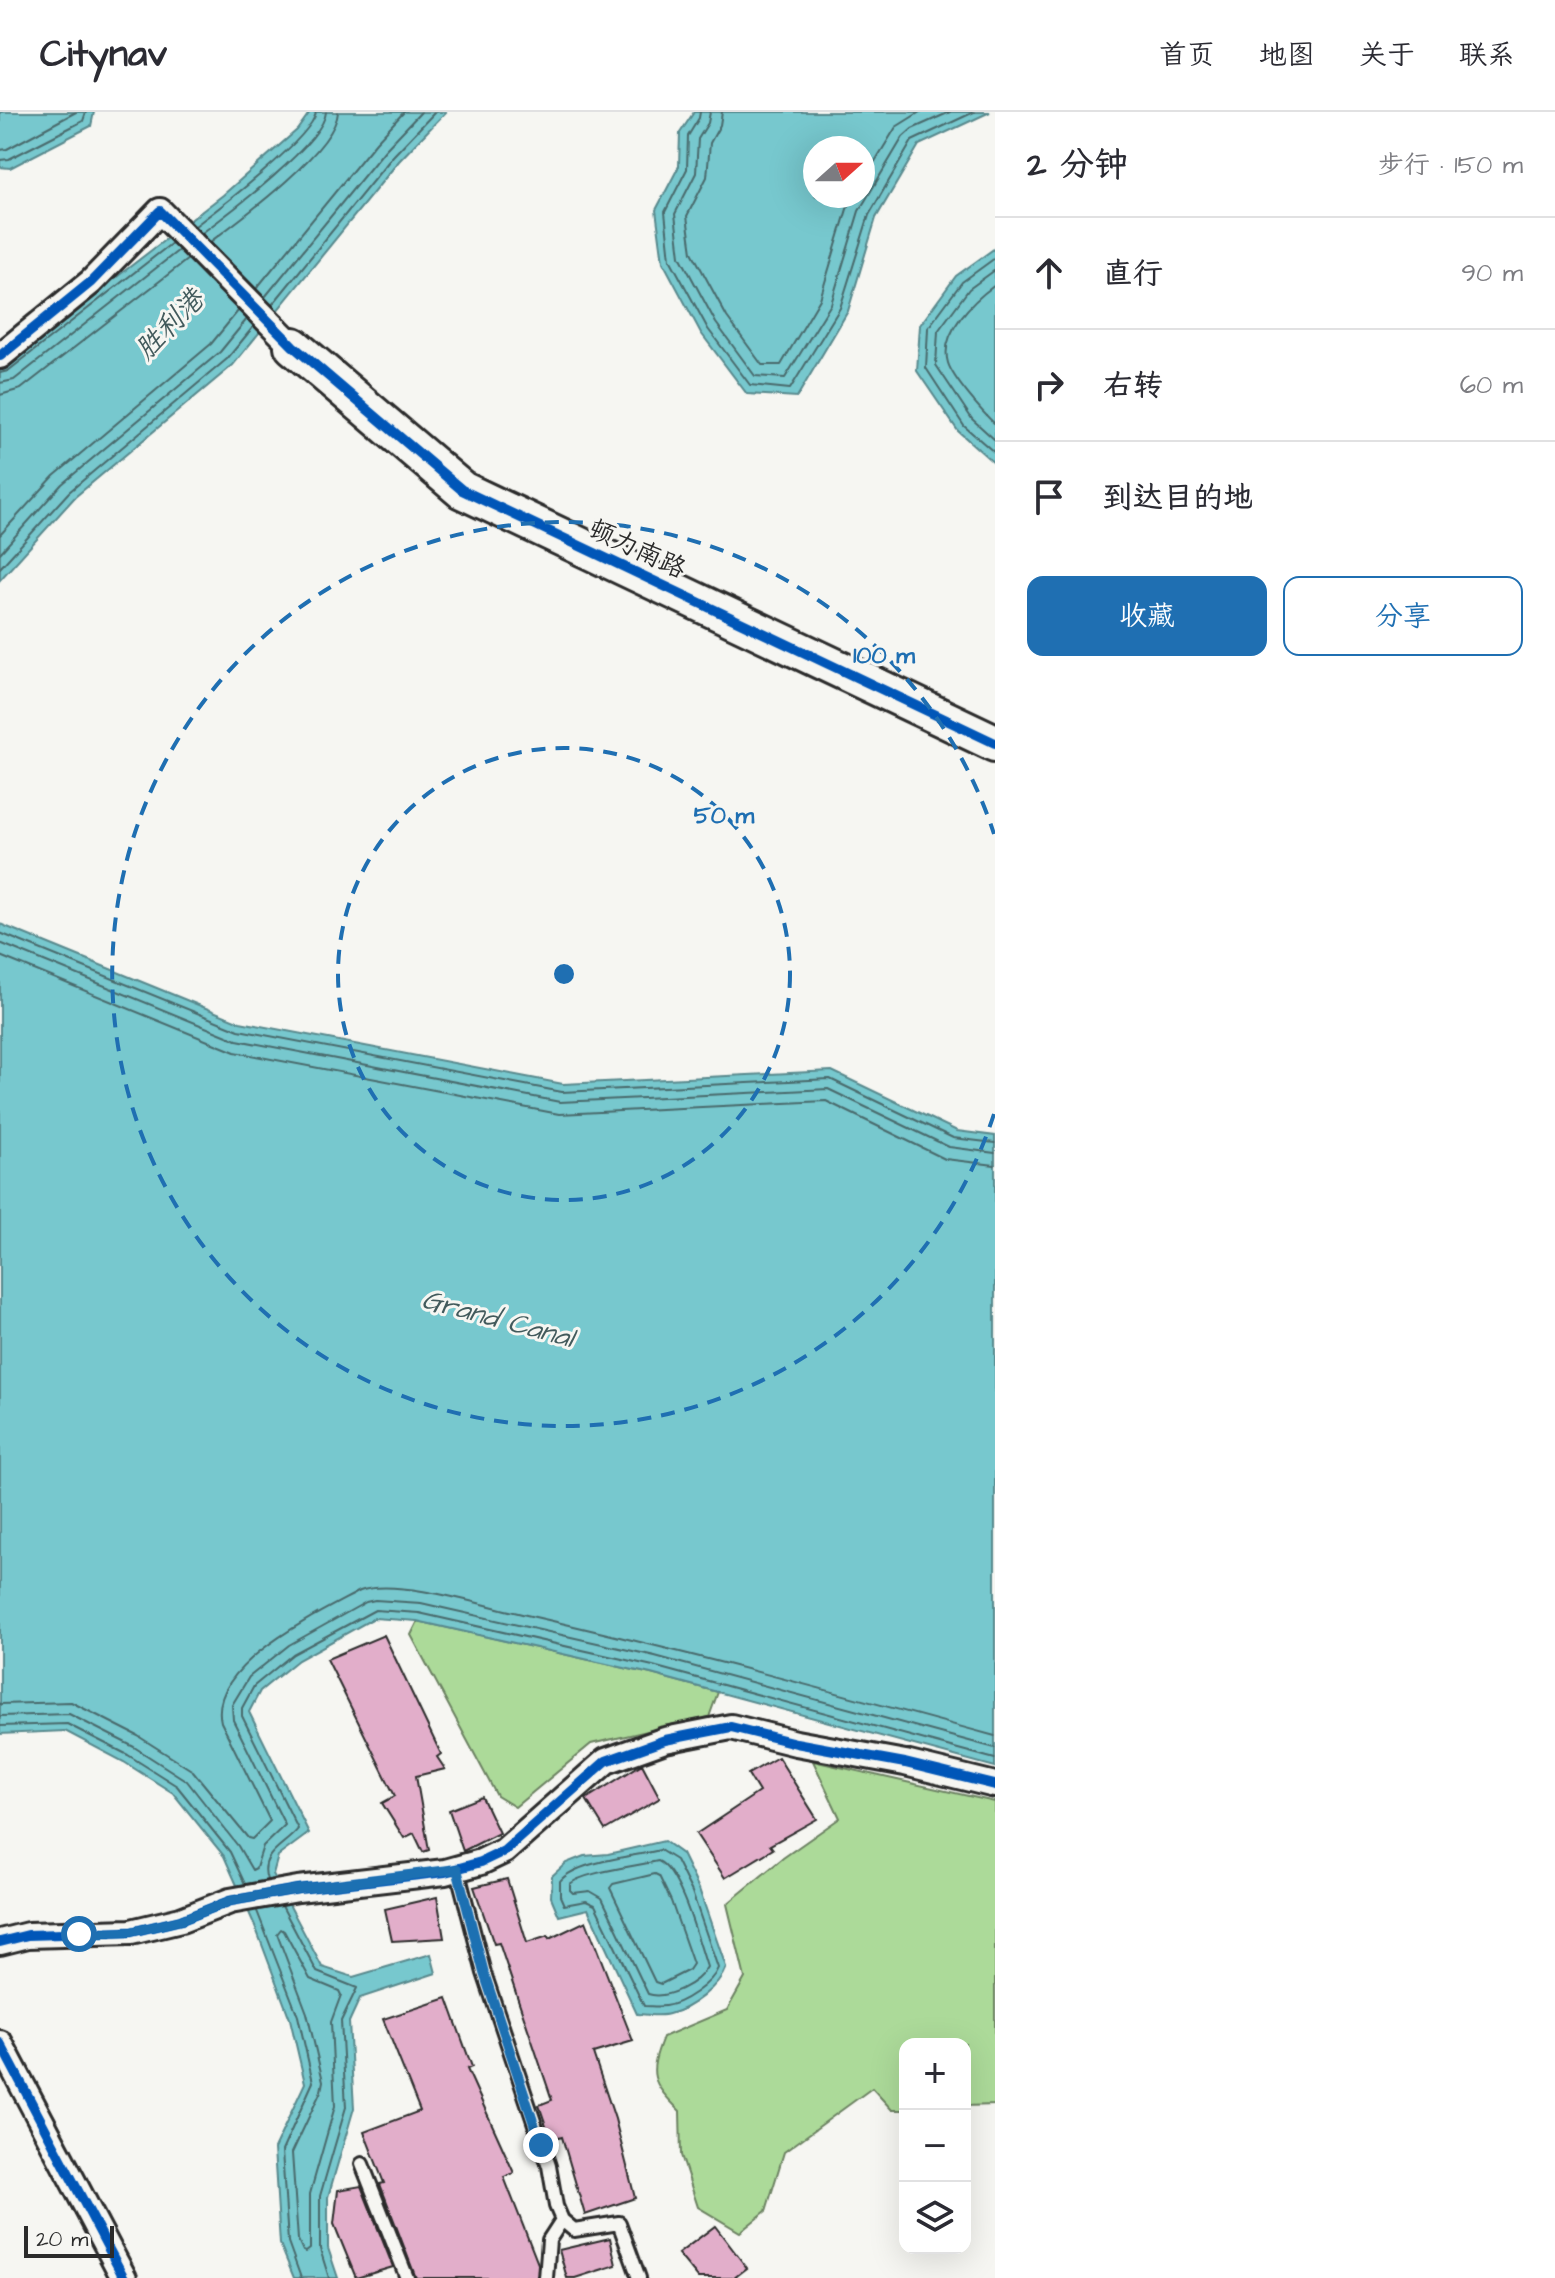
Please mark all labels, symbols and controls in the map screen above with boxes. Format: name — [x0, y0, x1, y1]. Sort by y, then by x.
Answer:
text: Citynav — [40, 29, 167, 81]
text: 首页 — [1159, 36, 1215, 75]
text: 地图 — [1259, 36, 1315, 75]
text: 关于 — [1359, 36, 1415, 75]
text: 联系 — [1459, 36, 1515, 75]
north arrow — [803, 136, 875, 208]
text: 2 分钟 — [1027, 141, 1128, 189]
text: 步行 · 150 m — [1378, 147, 1523, 183]
icon: ahead — [1027, 251, 1071, 295]
text: 直行 — [1103, 253, 1163, 295]
text: 90 m — [1461, 255, 1523, 291]
water label: 胜利港 — [127, 279, 215, 369]
icon: right — [1027, 363, 1071, 407]
text: 右转 — [1103, 365, 1163, 407]
text: 60 m — [1460, 367, 1523, 403]
icon: arrive — [1027, 475, 1071, 519]
text: 到达目的地 — [1103, 477, 1253, 519]
street label: 顿力南路 — [582, 511, 692, 587]
button: 收藏 — [1027, 576, 1267, 656]
button: 分享 — [1283, 576, 1523, 656]
text: 100 m — [853, 639, 915, 673]
text: 50 m — [694, 799, 755, 833]
centre of rings — [550, 960, 578, 988]
water label: Grand Canal — [418, 1280, 582, 1359]
route start — [61, 1916, 97, 1952]
map controls — [899, 2038, 971, 2254]
button: + — [899, 2038, 971, 2110]
button: − — [899, 2110, 971, 2182]
route end — [523, 2127, 559, 2163]
button: layers — [899, 2182, 971, 2254]
scale bar — [24, 2222, 114, 2258]
text: 20 m — [36, 2224, 88, 2255]

